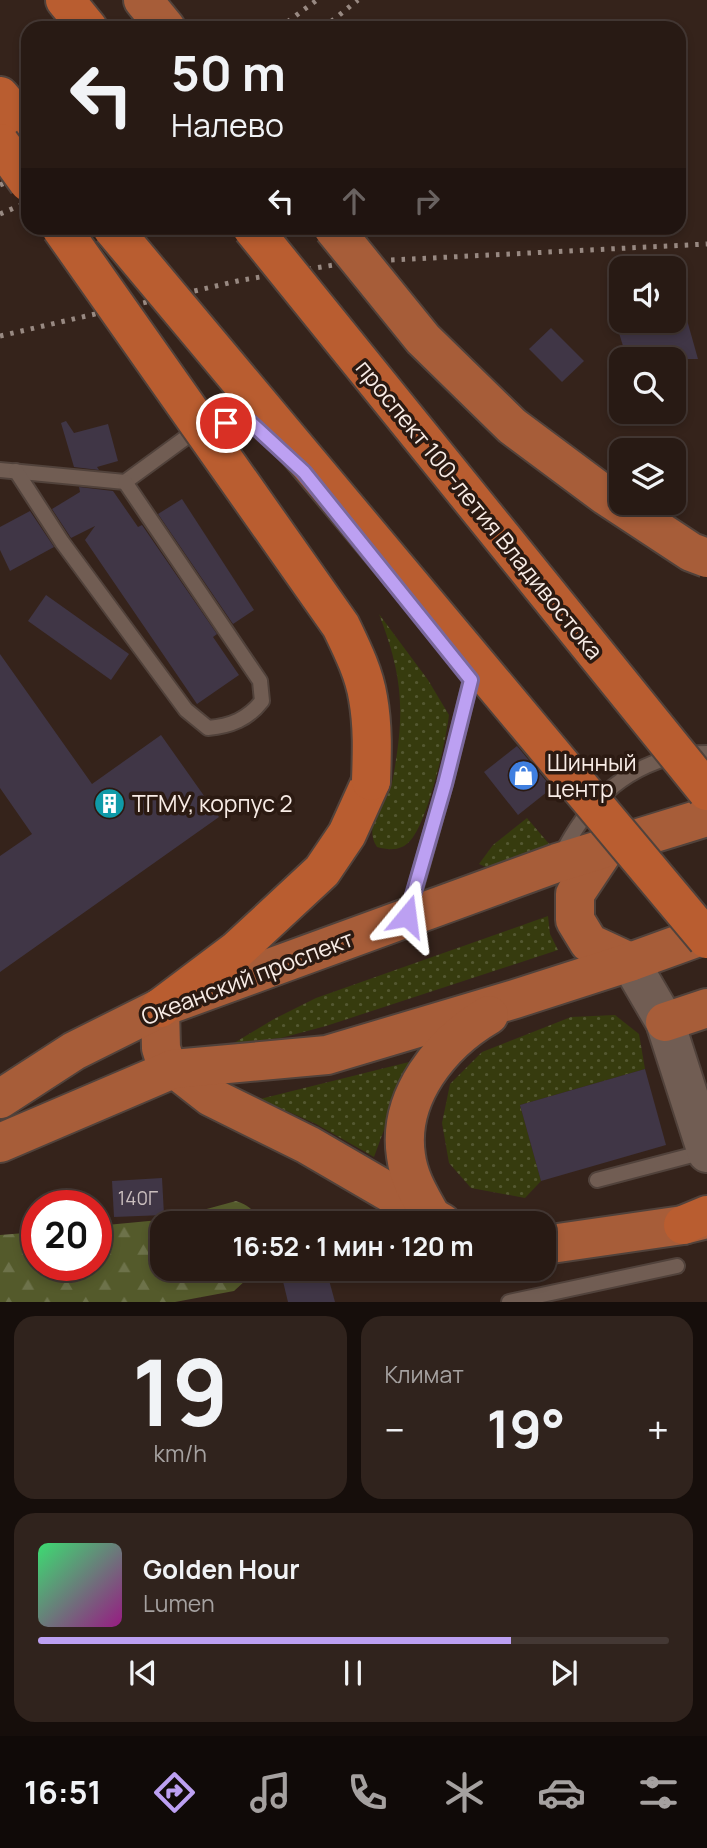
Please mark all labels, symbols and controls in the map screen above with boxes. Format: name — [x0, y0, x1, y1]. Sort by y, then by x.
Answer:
text: 50 m — [171, 39, 286, 106]
icon: left — [56, 49, 147, 140]
text: Налево — [171, 103, 284, 147]
icon: left — [262, 182, 300, 220]
icon: ahead — [335, 182, 373, 220]
icon: right — [408, 182, 446, 220]
map controls — [609, 256, 686, 515]
button: sound — [609, 256, 686, 333]
button: search — [609, 347, 686, 424]
street label: проспект 100-летия Владивостока — [349, 352, 611, 666]
pin — [196, 393, 256, 453]
icon: arrive — [207, 404, 245, 442]
button: layers — [609, 438, 686, 515]
place label: Шинный центр — [547, 746, 637, 804]
shop icon: Шинный центр — [507, 758, 541, 792]
building icon: ТГМУ, корпус 2 — [92, 786, 126, 820]
place label: ТГМУ, корпус 2 — [132, 787, 293, 819]
position arrow — [370, 879, 444, 953]
street label: Океанский проспект — [136, 922, 358, 1032]
house number: 140Г — [118, 1185, 158, 1211]
speed limit sign: 20 — [21, 1190, 112, 1281]
text: 16:52 · 1 мин · 120 m — [232, 1228, 474, 1264]
text: 19 — [132, 1329, 228, 1453]
text: Климат — [385, 1358, 464, 1390]
text: 19° — [487, 1393, 565, 1464]
text: − — [385, 1403, 405, 1455]
text: + — [647, 1403, 669, 1455]
text: km/h — [154, 1437, 207, 1469]
text: Golden Hour — [143, 1551, 300, 1587]
text: Lumen — [143, 1587, 215, 1619]
icon: previous — [124, 1654, 162, 1692]
icon: pause — [334, 1654, 372, 1692]
icon: next — [545, 1654, 583, 1692]
icon: directions — [150, 1768, 199, 1817]
icon: music — [246, 1768, 295, 1817]
icon: phone — [343, 1768, 392, 1817]
icon: climate — [440, 1768, 489, 1817]
icon: car — [537, 1768, 586, 1817]
icon: filters — [634, 1768, 683, 1817]
text: 16:51 — [24, 1770, 102, 1814]

